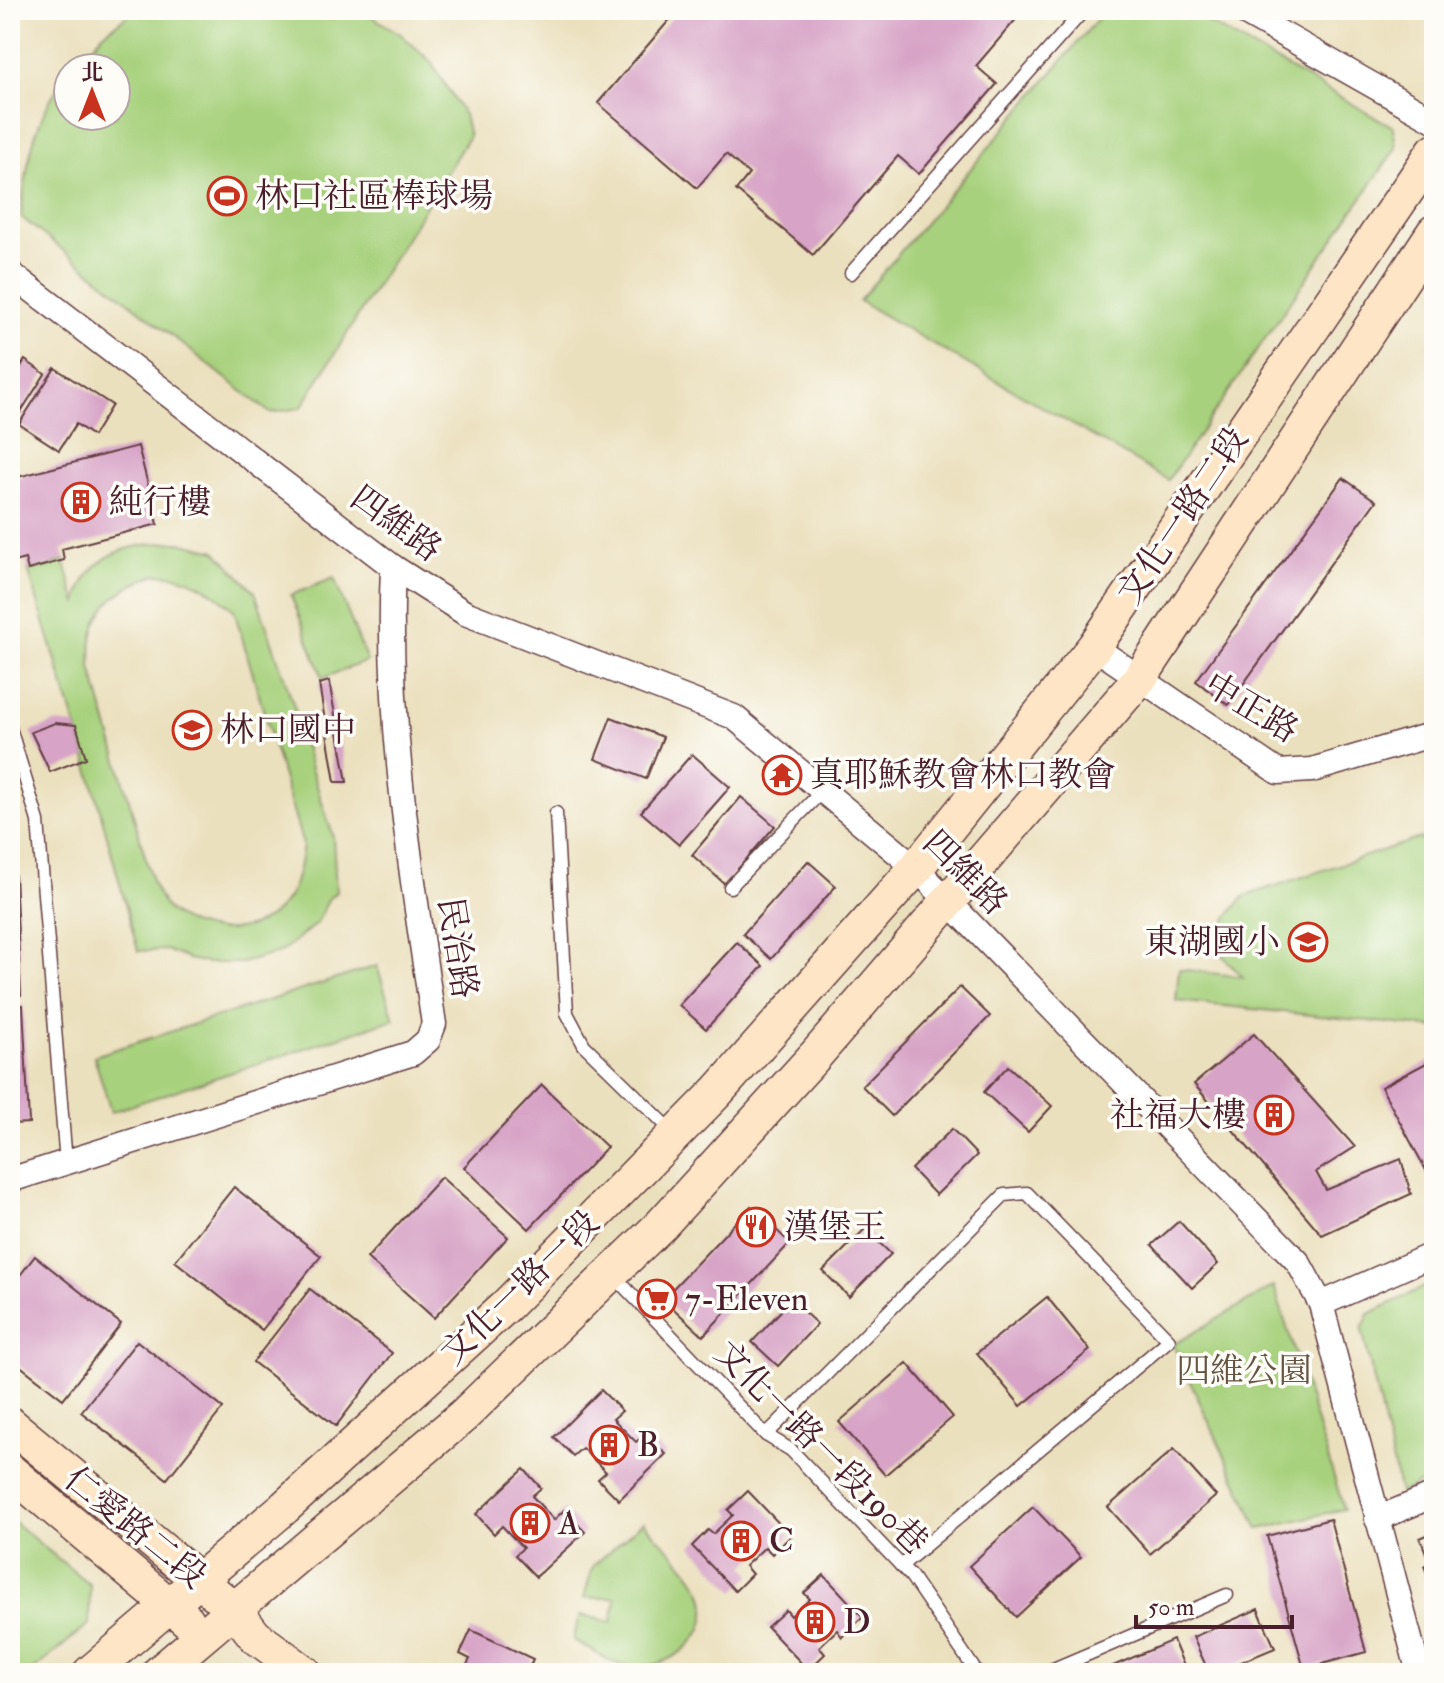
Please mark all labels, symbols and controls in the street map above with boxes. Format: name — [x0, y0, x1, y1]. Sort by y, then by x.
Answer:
north arrow — [52, 52, 132, 132]
text: 北 — [81, 59, 103, 87]
sports icon: 林口社區棒球場 — [206, 175, 248, 217]
place label: 林口社區棒球場 — [255, 175, 493, 218]
street label: 文化一路二段 — [1108, 419, 1258, 613]
street label: 四維路 — [342, 477, 450, 571]
building icon: 純行樓 — [60, 481, 102, 523]
place label: 純行樓 — [109, 481, 211, 524]
street label: 中正路 — [1196, 663, 1306, 753]
school or university icon: 林口國中 — [171, 709, 213, 751]
place label: 林口國中 — [220, 709, 356, 752]
temple icon: 真耶穌教會林口教會 — [761, 754, 803, 796]
place label: 真耶穌教會林口教會 — [810, 754, 1116, 797]
street label: 四維路 — [914, 822, 1016, 924]
street label: 民治路 — [428, 894, 486, 1002]
place label: 東湖國小 — [1144, 921, 1280, 964]
school or university icon: 東湖國小 — [1287, 921, 1329, 963]
place label: 社福大樓 — [1110, 1094, 1246, 1137]
building icon: 社福大樓 — [1253, 1094, 1295, 1136]
street label: 文化一路一段 — [432, 1202, 608, 1374]
restaurant icon: 漢堡王 — [735, 1206, 777, 1248]
place label: 漢堡王 — [784, 1206, 886, 1249]
supermarket icon: 7-Eleven — [636, 1278, 678, 1320]
place label: 7-Eleven — [685, 1278, 808, 1321]
street label: 文化一路一段190巷 — [705, 1332, 937, 1564]
park label: 四維公園 — [1176, 1350, 1312, 1393]
building icon: B — [588, 1424, 630, 1466]
place label: B — [637, 1424, 659, 1467]
street label: 仁愛路二段 — [55, 1458, 215, 1598]
building icon: A — [509, 1502, 551, 1544]
place label: A — [557, 1502, 580, 1545]
building icon: C — [720, 1520, 762, 1562]
place label: C — [769, 1520, 794, 1563]
scale bar — [1136, 1579, 1292, 1629]
text: 50 m — [1148, 1592, 1195, 1623]
building icon: D — [794, 1601, 836, 1643]
place label: D — [843, 1601, 871, 1644]

